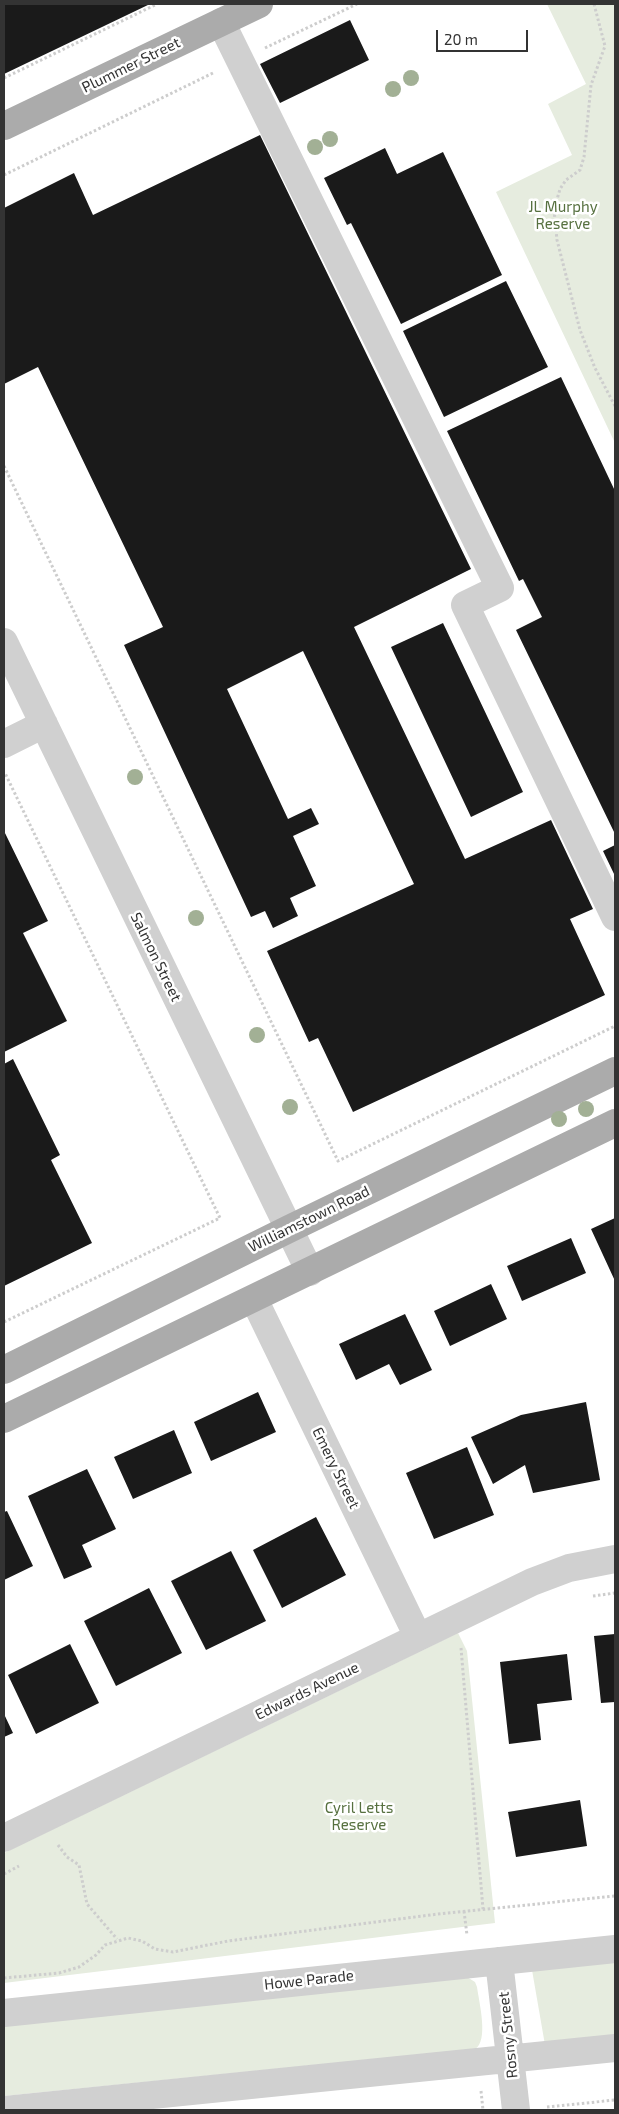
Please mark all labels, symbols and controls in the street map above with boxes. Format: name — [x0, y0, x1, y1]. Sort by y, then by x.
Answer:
scale bar — [439, 20, 532, 52]
text: 20 m — [444, 30, 478, 48]
street label: Plummer Street — [79, 33, 183, 97]
park label: JL Murphy Reserve — [528, 198, 598, 233]
street label: Salmon Street — [127, 910, 185, 1004]
street label: Williamstown Road — [245, 1182, 373, 1256]
street label: Emery Street — [308, 1424, 364, 1512]
street label: Edwards Avenue — [252, 1658, 362, 1724]
park label: Cyril Letts Reserve — [325, 1799, 393, 1834]
street label: Howe Parade — [263, 1966, 355, 1994]
street label: Rosny Street — [495, 1991, 521, 2079]

